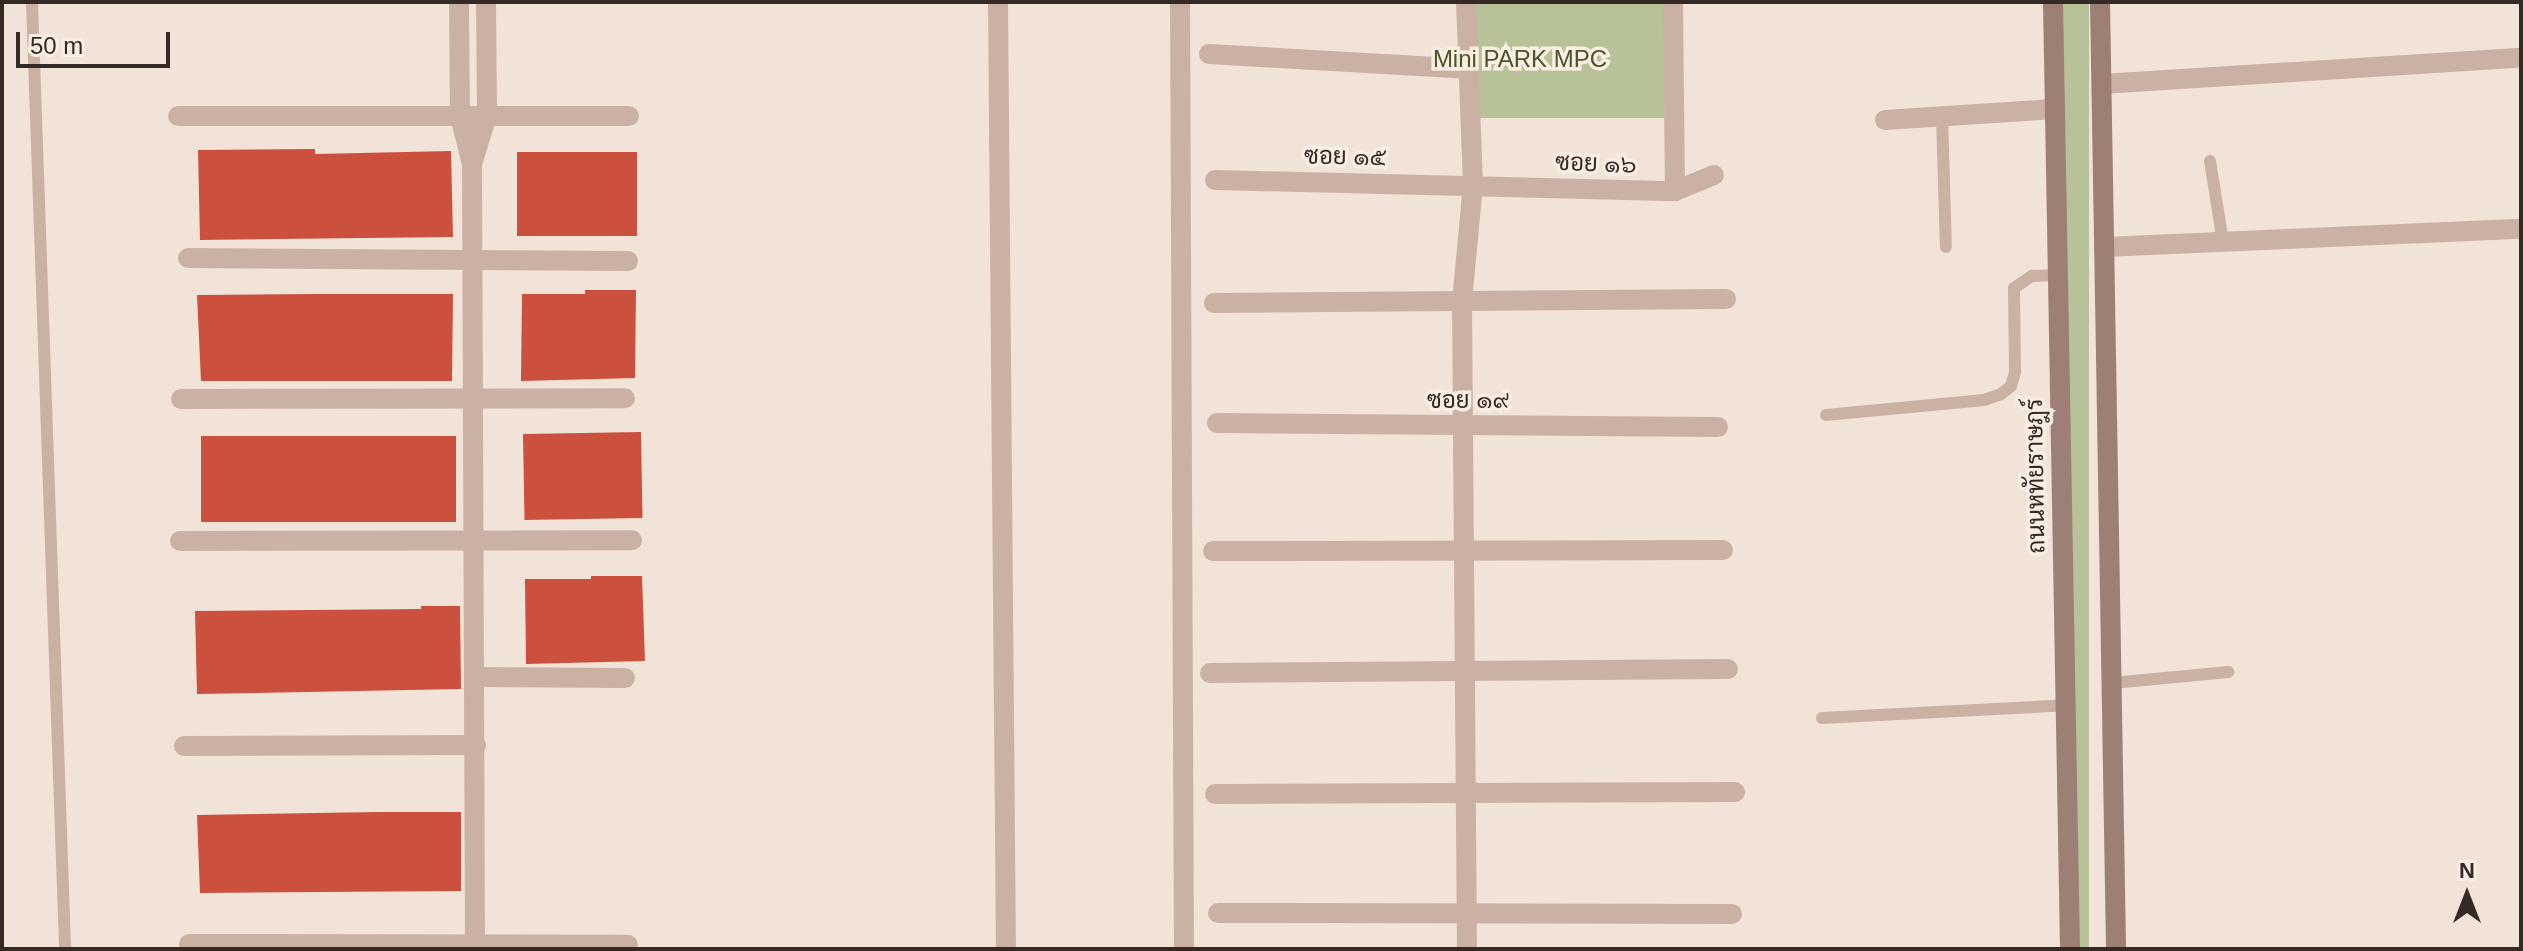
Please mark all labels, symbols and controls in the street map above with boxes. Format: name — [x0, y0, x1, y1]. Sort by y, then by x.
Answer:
scale bar — [20, 16, 174, 66]
text: 50 m — [30, 32, 83, 59]
park label: Mini PARK MPC — [1433, 45, 1607, 73]
street label: ซอย ๑๕ — [1304, 141, 1386, 171]
street label: ซอย ๑๖ — [1555, 147, 1637, 179]
street label: ซอย ๑๙ — [1427, 386, 1509, 414]
street label: ถนนหทัยราษฎร์ — [2019, 398, 2051, 554]
north arrow — [2427, 855, 2507, 935]
text: N — [2459, 858, 2475, 883]

